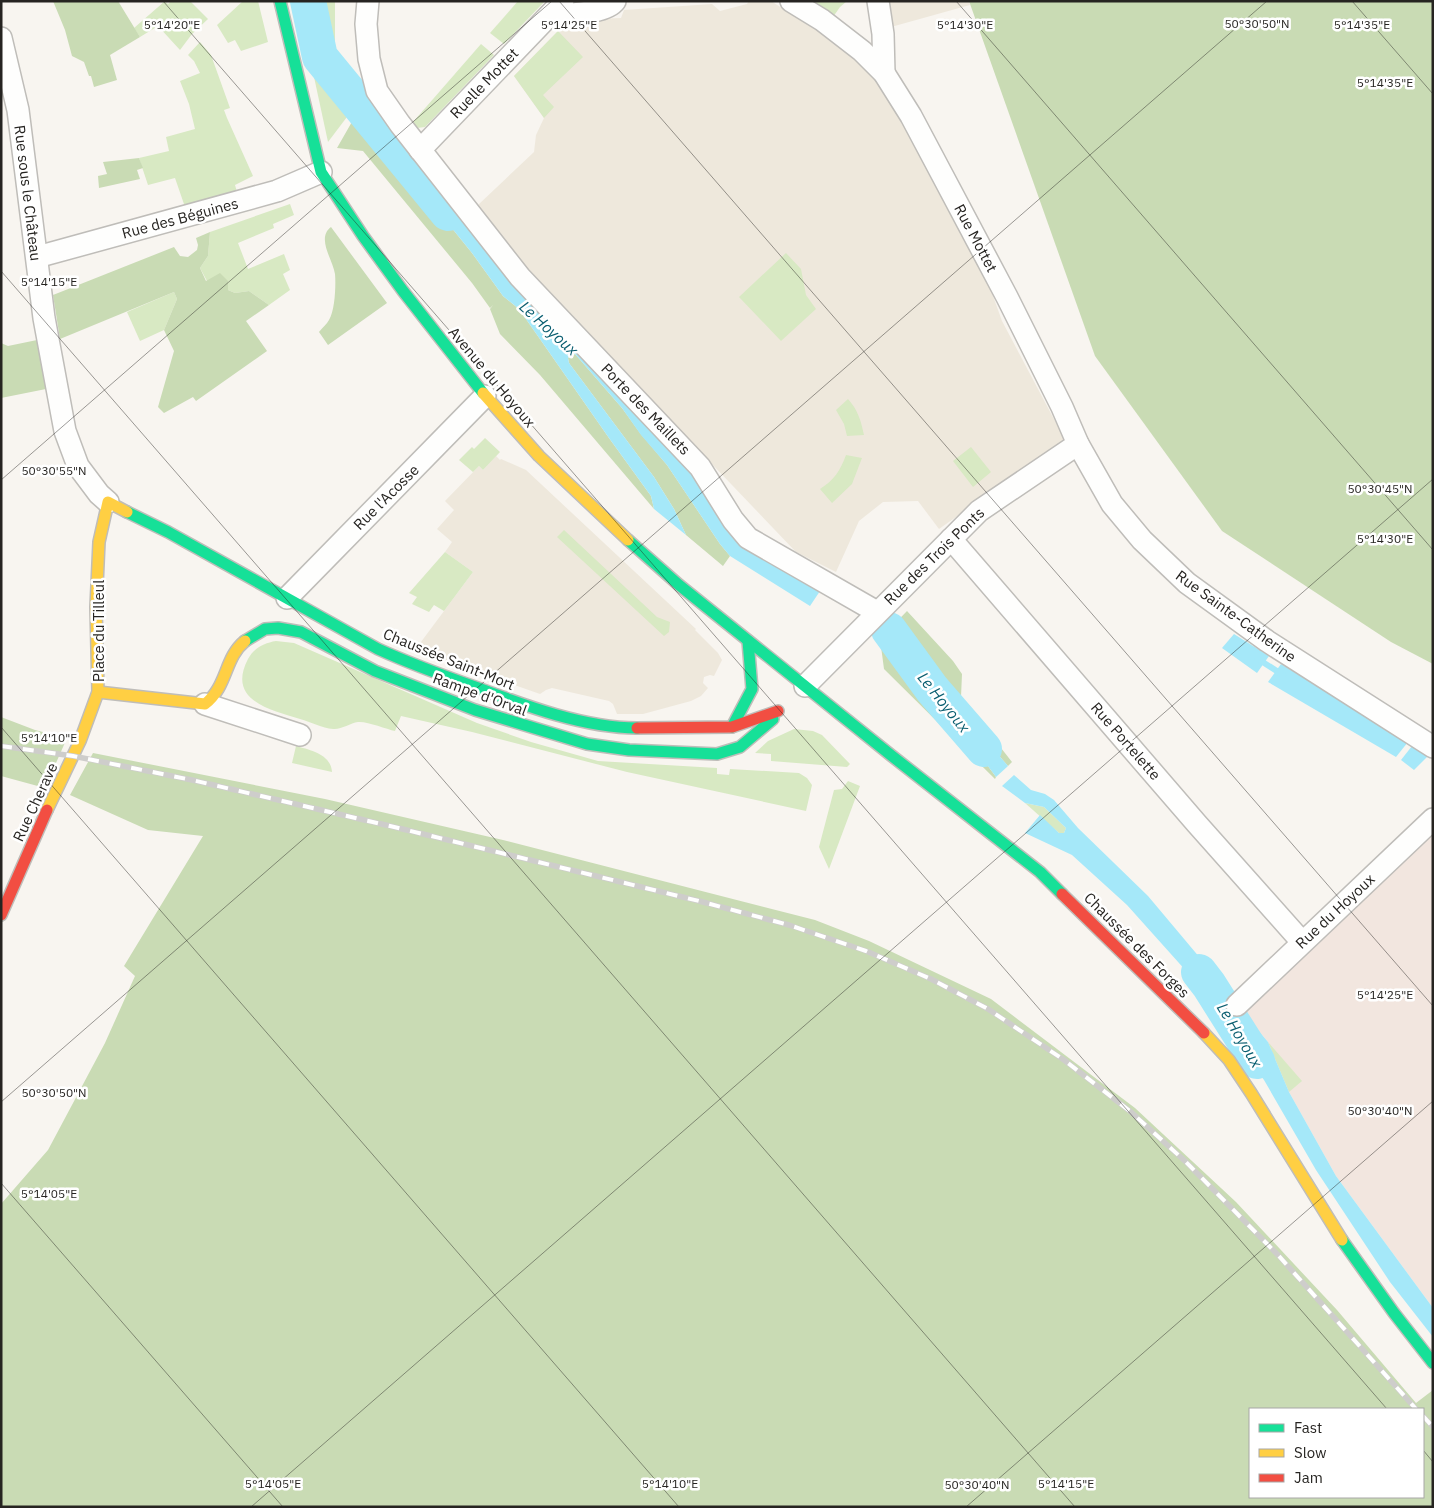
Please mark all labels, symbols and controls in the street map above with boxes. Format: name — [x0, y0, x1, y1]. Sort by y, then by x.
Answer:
text: 50°30'50"N — [1224, 16, 1290, 31]
text: 5°14'20"E — [144, 17, 200, 32]
text: 5°14'25"E — [541, 17, 597, 32]
text: 5°14'30"E — [937, 17, 993, 32]
text: 5°14'35"E — [1334, 17, 1390, 32]
street label: Ruelle Mottet — [446, 44, 522, 122]
text: 5°14'35"E — [1357, 75, 1413, 90]
street label: Rue sous le Château — [10, 124, 46, 262]
street label: Rue des Béguines — [120, 193, 240, 243]
street label: Rue Mottet — [950, 201, 1002, 275]
text: 5°14'15"E — [21, 274, 77, 289]
water label: Le Hoyoux — [516, 296, 583, 360]
street label: Avenue du Hoyoux — [444, 323, 540, 431]
street label: Porte des Maillets — [597, 359, 695, 459]
street label: Rue l'Acosse — [349, 460, 423, 534]
text: 50°30'55"N — [21, 463, 87, 478]
text: 50°30'45"N — [1347, 481, 1413, 496]
street label: Rue des Trois Ponts — [880, 503, 988, 609]
text: 5°14'30"E — [1357, 531, 1413, 546]
street label: Rue Sainte-Catherine — [1172, 566, 1300, 666]
street label: Place du Tilleul — [89, 580, 108, 682]
street label: Chaussée Saint-Mort — [380, 624, 518, 694]
street label: Rampe d'Orval — [430, 668, 530, 720]
water label: Le Hoyoux — [914, 668, 975, 737]
street label: Rue Portelette — [1087, 698, 1165, 784]
text: 5°14'10"E — [21, 730, 77, 745]
street label: Rue Cherave — [8, 760, 62, 844]
street label: Rue du Hoyoux — [1291, 869, 1379, 953]
street label: Chaussée des Forges — [1080, 888, 1194, 1002]
text: 5°14'25"E — [1357, 987, 1413, 1002]
water label: Le Hoyoux — [1213, 999, 1268, 1072]
text: 50°30'50"N — [21, 1085, 87, 1100]
text: 50°30'40"N — [1347, 1103, 1413, 1118]
text: 5°14'05"E — [21, 1186, 77, 1201]
legend — [1249, 1408, 1424, 1498]
text: Fast — [1294, 1418, 1322, 1437]
text: Slow — [1294, 1443, 1327, 1462]
text: Jam — [1294, 1468, 1323, 1487]
text: 5°14'05"E — [245, 1476, 301, 1491]
text: 5°14'10"E — [642, 1476, 698, 1491]
text: 5°14'15"E — [1038, 1476, 1094, 1491]
text: 50°30'40"N — [944, 1477, 1010, 1492]

